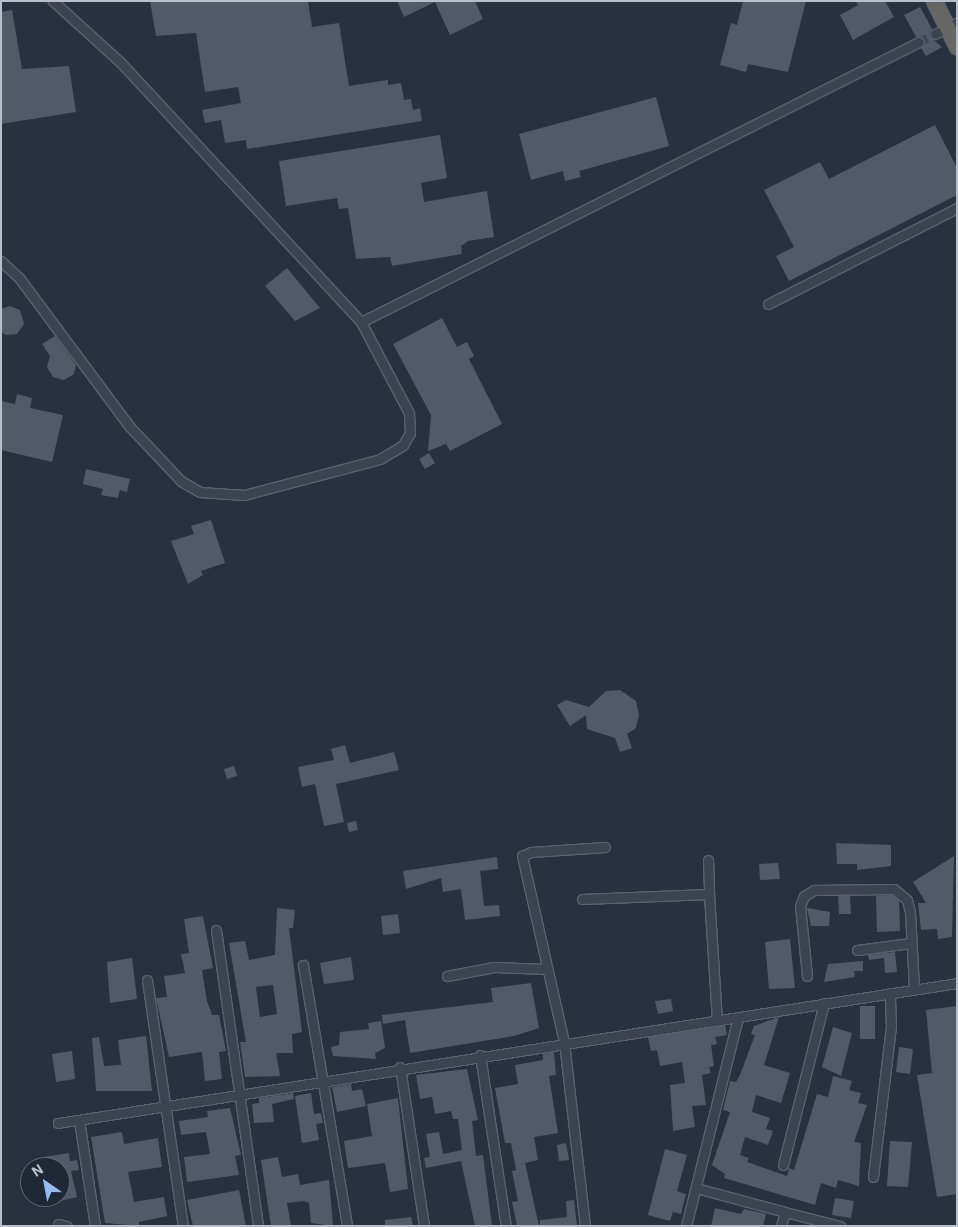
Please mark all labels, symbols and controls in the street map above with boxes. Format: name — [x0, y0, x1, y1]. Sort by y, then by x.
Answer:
north arrow — [20, 1157, 70, 1207]
text: N — [29, 1161, 46, 1180]

